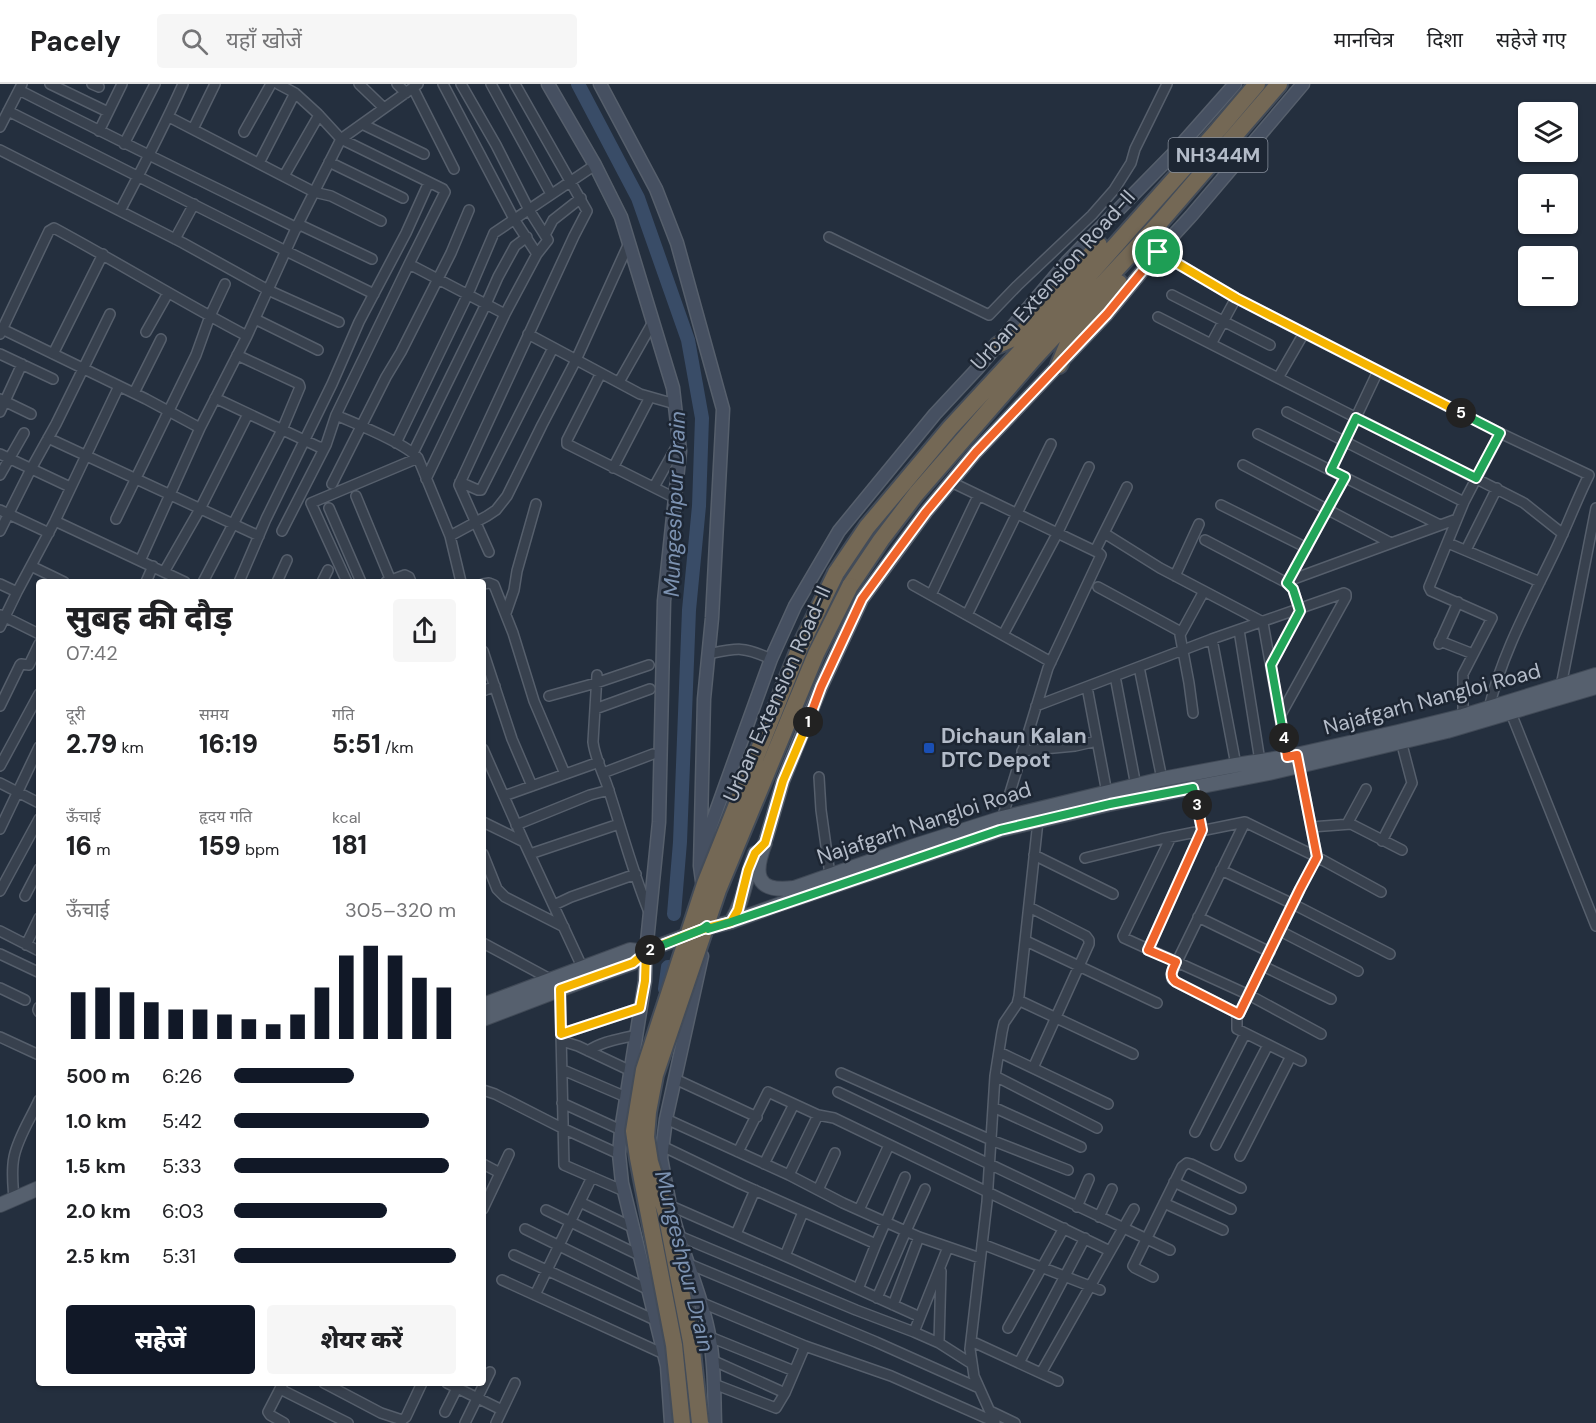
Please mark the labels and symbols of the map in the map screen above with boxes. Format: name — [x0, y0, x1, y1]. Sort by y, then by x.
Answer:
road number: NH344M — [1168, 138, 1268, 172]
street label: Urban Extension Road-II — [964, 184, 1142, 376]
pin — [1132, 226, 1183, 277]
pin: 5 — [1446, 398, 1476, 428]
water label: Mungeshpur Drain — [657, 411, 692, 597]
street label: Urban Extension Road-II — [717, 582, 837, 806]
street label: Najafgarh Nangloi Road — [1320, 657, 1544, 741]
pin: 1 — [793, 707, 823, 737]
place label: Dichaun Kalan DTC Depot — [941, 722, 1087, 774]
pin: 4 — [1269, 723, 1299, 753]
marker: Dichaun Kalan DTC Depot — [922, 741, 936, 755]
street label: Najafgarh Nangloi Road — [813, 775, 1035, 871]
pin: 3 — [1182, 790, 1212, 820]
pin: 2 — [635, 935, 665, 965]
water label: Mungeshpur Drain — [648, 1167, 721, 1355]

